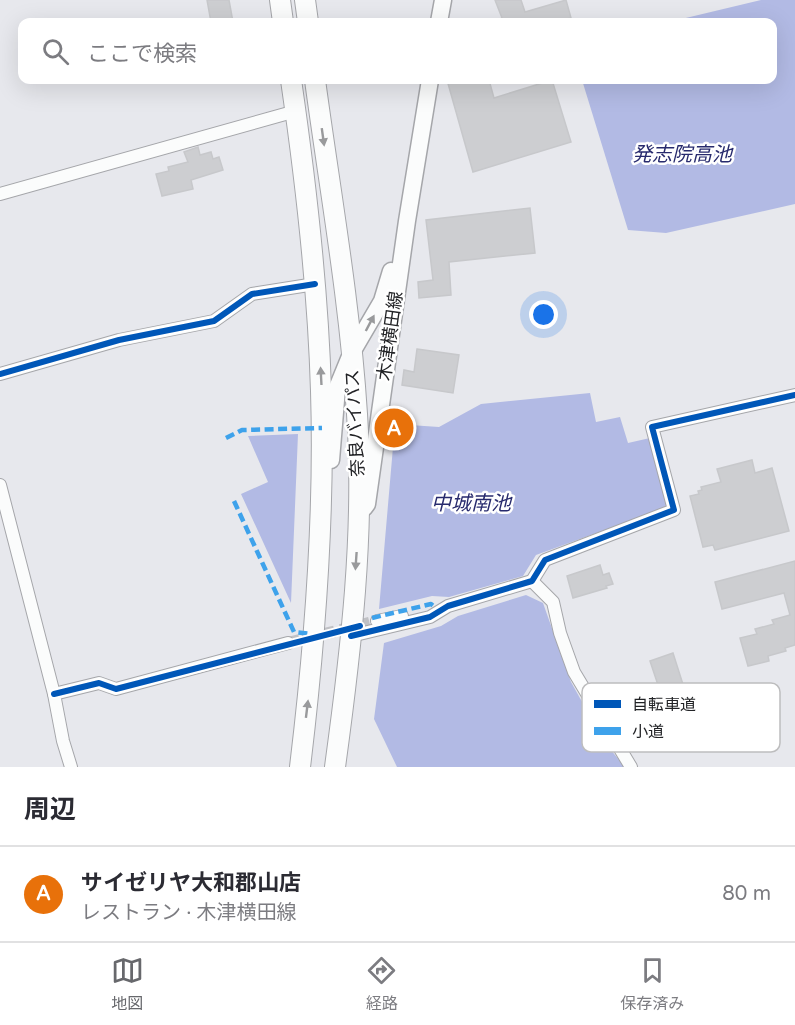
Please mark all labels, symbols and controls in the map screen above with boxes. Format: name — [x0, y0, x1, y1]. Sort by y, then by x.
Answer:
search box — [18, 18, 777, 84]
icon: search — [39, 35, 72, 68]
text: ここで検索 — [87, 41, 197, 67]
one-way arrow — [318, 128, 327, 147]
water label: 発志院高池 — [632, 143, 734, 167]
street label: 木津横田線 — [373, 290, 407, 382]
your location — [529, 300, 558, 329]
one-way arrow — [365, 314, 375, 331]
one-way arrow — [316, 367, 325, 386]
street label: 奈良バイパス — [341, 369, 369, 477]
pin: A — [374, 406, 414, 450]
water label: 中城南池 — [431, 492, 513, 516]
one-way arrow — [352, 552, 361, 571]
legend — [582, 683, 780, 752]
text: 自転車道 — [632, 695, 696, 715]
one-way arrow — [302, 699, 312, 718]
text: 小道 — [632, 722, 664, 742]
text: 周辺 — [24, 794, 76, 825]
text: サイゼリヤ大和郡山店 — [81, 870, 301, 896]
text: A — [36, 882, 51, 906]
text: 80 m — [722, 882, 771, 906]
text: レストラン · 木津横田線 — [81, 901, 297, 925]
tab: 地図 — [111, 954, 144, 1014]
tab: 経路 — [365, 954, 398, 1014]
tab: 保存済み — [620, 954, 684, 1014]

